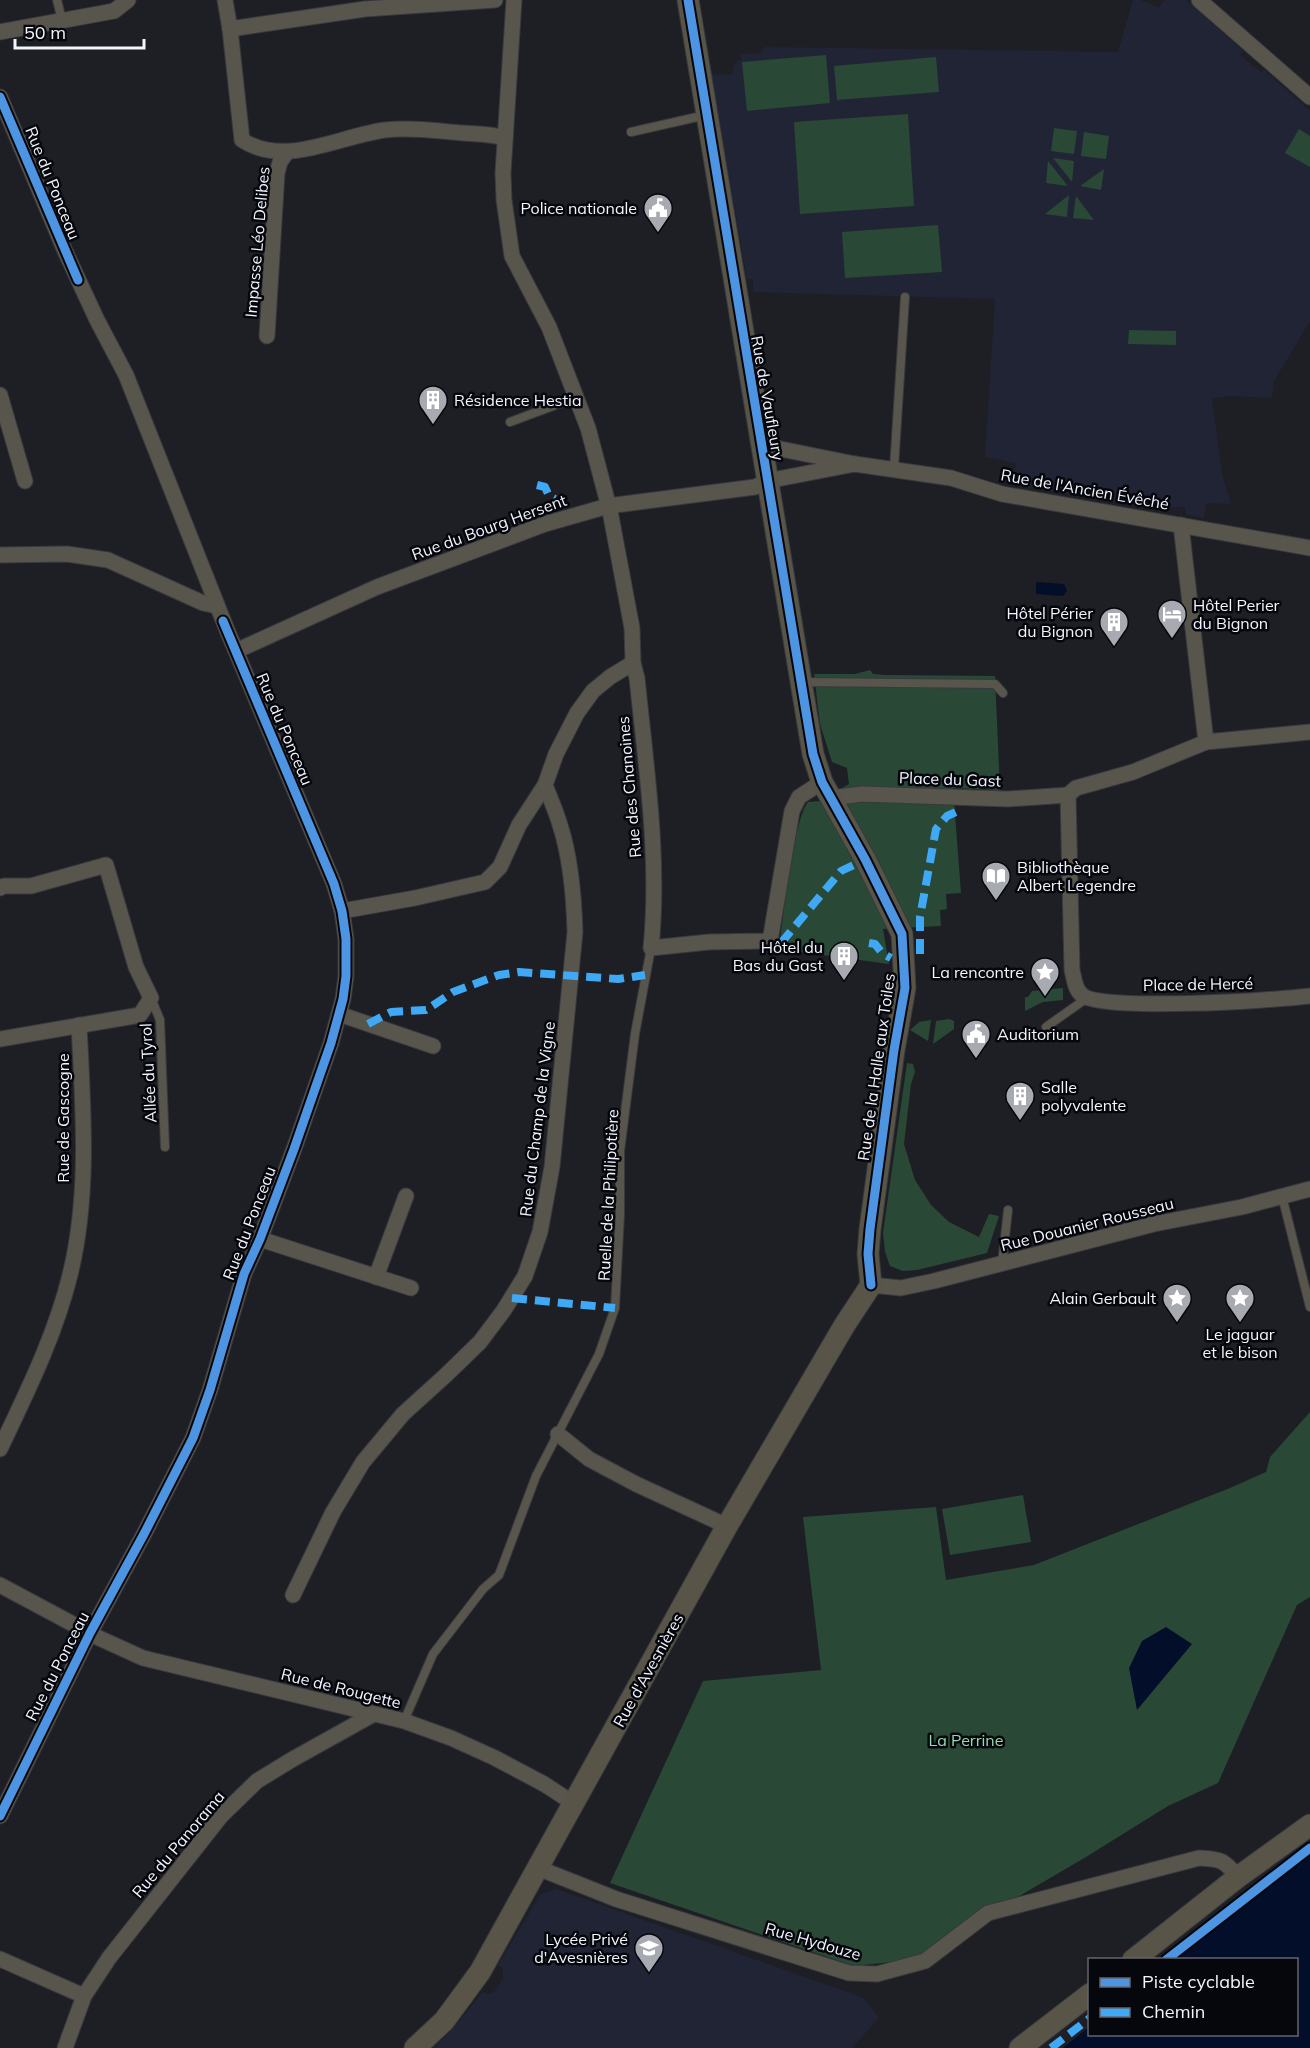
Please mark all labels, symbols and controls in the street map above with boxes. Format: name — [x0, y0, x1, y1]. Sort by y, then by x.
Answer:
scale bar — [15, 12, 144, 50]
text: 50 m — [24, 21, 66, 44]
street label: Rue du Ponceau — [21, 124, 85, 242]
street label: Impasse Léo Delibes — [240, 166, 274, 318]
public building icon: Police nationale — [642, 192, 674, 234]
place label: Police nationale — [521, 198, 637, 218]
street label: Rue de Vaufleury — [747, 334, 789, 463]
building icon: Résidence Hestia — [417, 384, 449, 426]
place label: Résidence Hestia — [454, 390, 581, 410]
street label: Rue de l'Ancien Évêché — [999, 464, 1171, 514]
street label: Rue du Bourg Hersent — [409, 490, 570, 564]
place label: Hôtel Perier du Bignon — [1193, 595, 1280, 633]
hotel icon: Hôtel Perier du Bignon — [1156, 598, 1188, 640]
place label: Hôtel Périer du Bignon — [1007, 603, 1093, 641]
building icon: Hôtel Périer du Bignon — [1098, 606, 1130, 648]
street label: Rue du Ponceau — [252, 670, 318, 788]
street label: Rue des Chanoines — [613, 715, 645, 859]
street label: Place du Gast — [899, 767, 1002, 791]
place label: Bibliothèque Albert Legendre — [1017, 857, 1136, 895]
library icon: Bibliothèque Albert Legendre — [980, 860, 1012, 902]
place label: Hôtel du Bas du Gast — [733, 937, 823, 975]
building icon: Hôtel du Bas du Gast — [828, 940, 860, 982]
place icon: La rencontre — [1029, 956, 1061, 998]
place label: La rencontre — [931, 962, 1024, 982]
street label: Rue de la Halle aux Toiles — [853, 972, 899, 1162]
street label: Place de Hercé — [1143, 973, 1253, 995]
public building icon: Auditorium — [960, 1018, 992, 1060]
street label: Rue du Champ de la Vigne — [515, 1020, 559, 1218]
street label: Allée du Tyrol — [135, 1023, 161, 1123]
place label: Auditorium — [997, 1024, 1079, 1044]
street label: Rue de Gascogne — [53, 1053, 73, 1183]
place label: Salle polyvalente — [1041, 1077, 1126, 1115]
building icon: Salle polyvalente — [1004, 1080, 1036, 1122]
street label: Ruelle de la Philipotière — [594, 1109, 622, 1281]
street label: Rue du Ponceau — [218, 1163, 280, 1283]
street label: Rue Douanier Rousseau — [998, 1193, 1176, 1255]
place icon: Alain Gerbault — [1161, 1282, 1193, 1324]
place icon: Le jaguar et le bison — [1224, 1282, 1256, 1324]
place label: Alain Gerbault — [1049, 1288, 1156, 1308]
place label: Le jaguar et le bison — [1202, 1324, 1278, 1362]
street label: Rue du Ponceau — [21, 1608, 93, 1724]
street label: Rue d'Avesnières — [608, 1610, 688, 1730]
street label: Rue de Rougette — [279, 1663, 403, 1713]
park label: La Perrine — [929, 1730, 1003, 1750]
street label: Rue du Panorama — [127, 1787, 229, 1901]
street label: Rue Hydouze — [763, 1918, 863, 1964]
place label: Lycée Privé d'Avesnières — [534, 1929, 628, 1967]
school or university icon: Lycée Privé d'Avesnières — [633, 1932, 665, 1974]
legend — [1088, 1958, 1298, 2036]
text: Piste cyclable — [1142, 1970, 1255, 1993]
text: Chemin — [1142, 2000, 1205, 2023]

